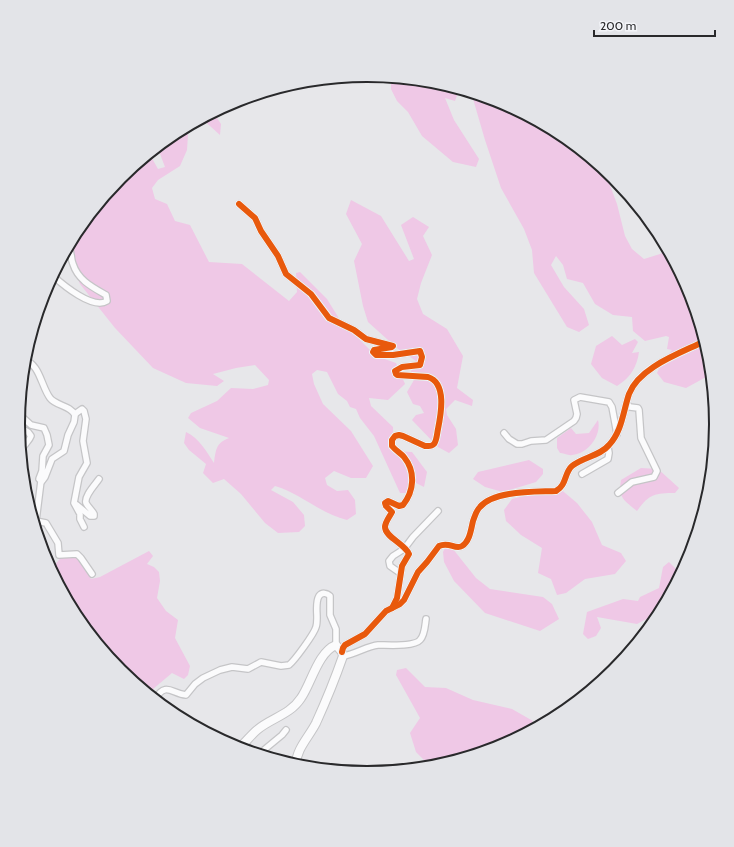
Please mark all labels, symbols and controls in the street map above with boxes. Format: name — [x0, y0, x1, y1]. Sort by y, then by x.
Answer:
scale bar — [594, 12, 715, 38]
text: 200 m — [600, 18, 636, 33]

